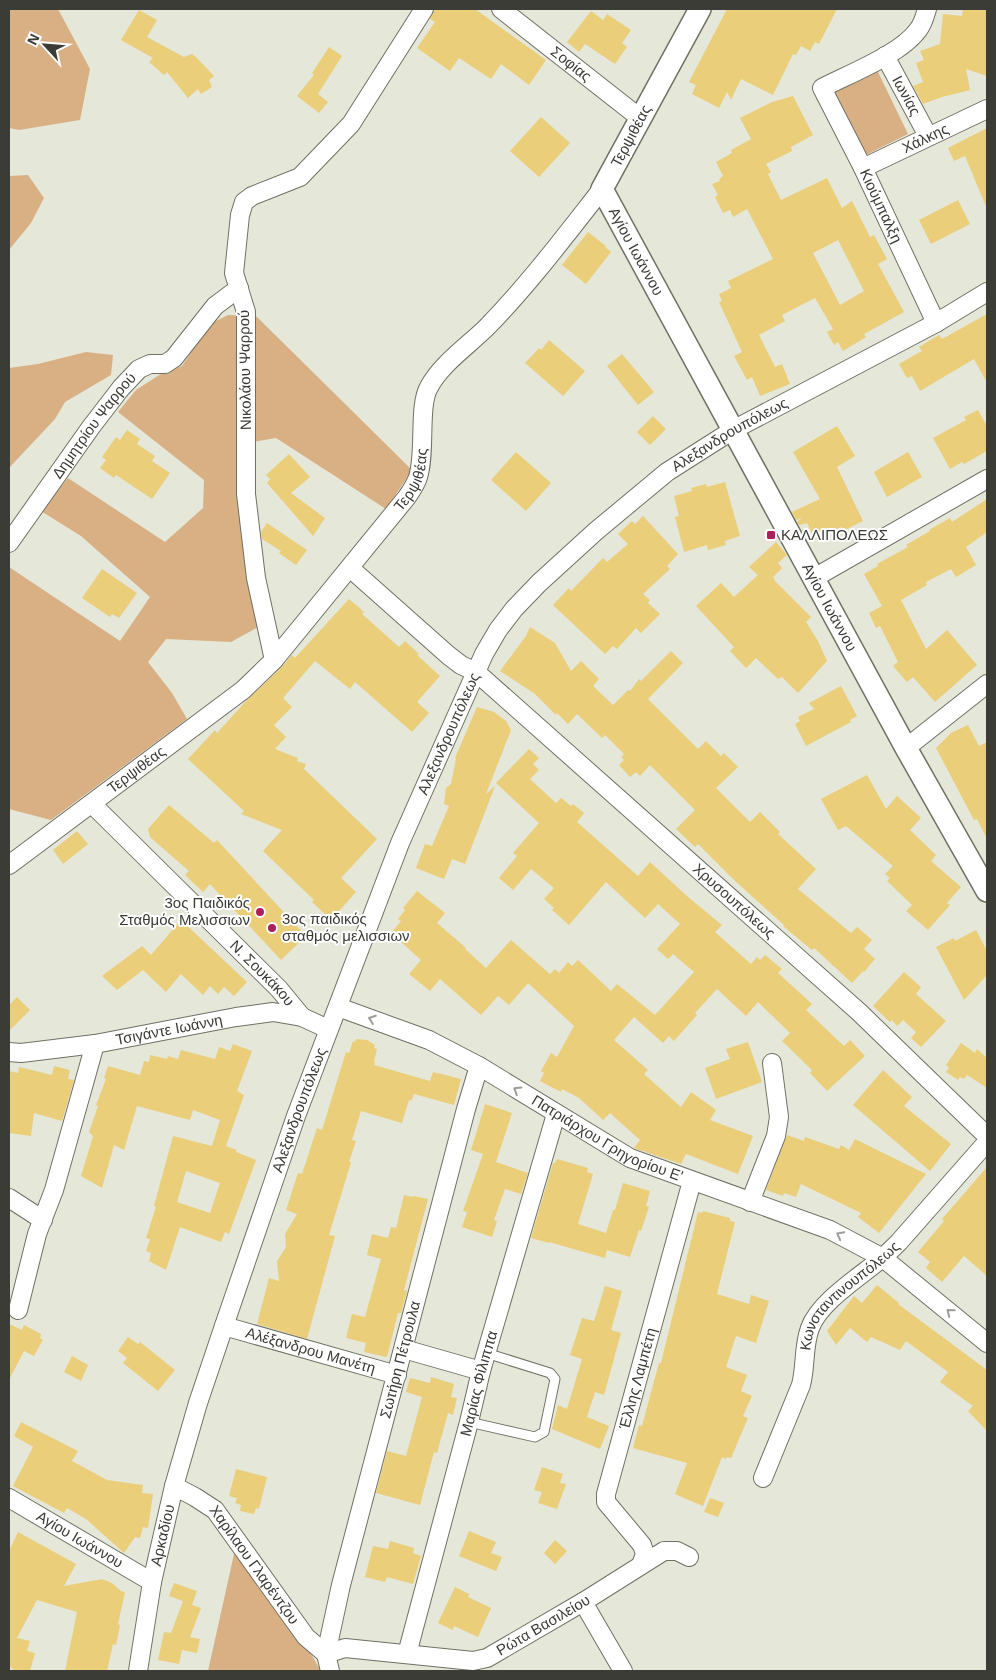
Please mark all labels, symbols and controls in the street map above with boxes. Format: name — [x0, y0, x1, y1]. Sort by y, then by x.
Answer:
north arrow — [20, 20, 70, 70]
text: N — [24, 31, 43, 47]
street label: Σοφίας — [548, 42, 595, 85]
street label: Ιωνίας — [889, 73, 924, 118]
street label: Τερψιθέας — [607, 102, 654, 170]
street label: Χάλκης — [899, 120, 951, 156]
street label: Κιούμπαλξη — [857, 166, 906, 245]
street label: Αγίου Ιωάννου — [606, 204, 667, 298]
street label: Νικολάου Ψαρρού — [235, 310, 254, 430]
street label: Δημητρίου Ψαρρού — [48, 369, 139, 482]
street label: Αλεξανδρουπόλεως — [668, 394, 790, 475]
street label: Τερψιθέας — [390, 448, 430, 514]
place label: ΚΑΛΛΙΠΟΛΕΩΣ — [781, 526, 888, 543]
marker: ΚΑΛΛΙΠΟΛΕΩΣ — [765, 529, 777, 541]
street label: Αγίου Ιωάννου — [799, 560, 861, 654]
street label: Αλεξανδρουπόλεως — [414, 670, 483, 797]
street label: Τερψιθέας — [104, 742, 168, 796]
street label: Χρυσουπόλεως — [690, 860, 779, 942]
place label: 3ος Παιδικός Σταθμός Μελισσιων — [119, 894, 250, 928]
marker: 3ος Παιδικός Σταθμός Μελισσιων — [254, 906, 266, 918]
place label: 3ος παιδικός σταθμός μελισσιων — [282, 910, 410, 944]
marker: 3ος παιδικός σταθμός μελισσιων — [266, 922, 278, 934]
street label: Ν. Σουκάκου — [227, 937, 298, 1009]
street label: Τσιγάντε Ιωάννη — [114, 1011, 224, 1048]
one-way arrow — [368, 1015, 377, 1025]
street label: Αλεξανδρουπόλεως — [268, 1045, 329, 1175]
one-way arrow — [514, 1087, 523, 1096]
street label: Πατριάρχου Γρηγορίου Ε' — [529, 1091, 686, 1184]
one-way arrow — [836, 1231, 845, 1241]
street label: Κωνσταντινουπόλεως — [796, 1238, 903, 1351]
street label: Σωτήρη Πέτρουλα — [376, 1299, 423, 1420]
one-way arrow — [946, 1309, 955, 1318]
street label: Αλέξανδρου Μανέτη — [244, 1324, 377, 1376]
street label: Έλλης Λαμπέτη — [615, 1326, 659, 1432]
street label: Μαρίας Φίλιππα — [457, 1328, 500, 1438]
street label: Χαρίλαου Γλαρέντζου — [206, 1502, 303, 1627]
street label: Αρκαδίου — [147, 1503, 178, 1568]
street label: Αγίου Ιωάννου — [34, 1507, 126, 1571]
street label: Ρώτα Βασιλείου — [493, 1591, 593, 1659]

